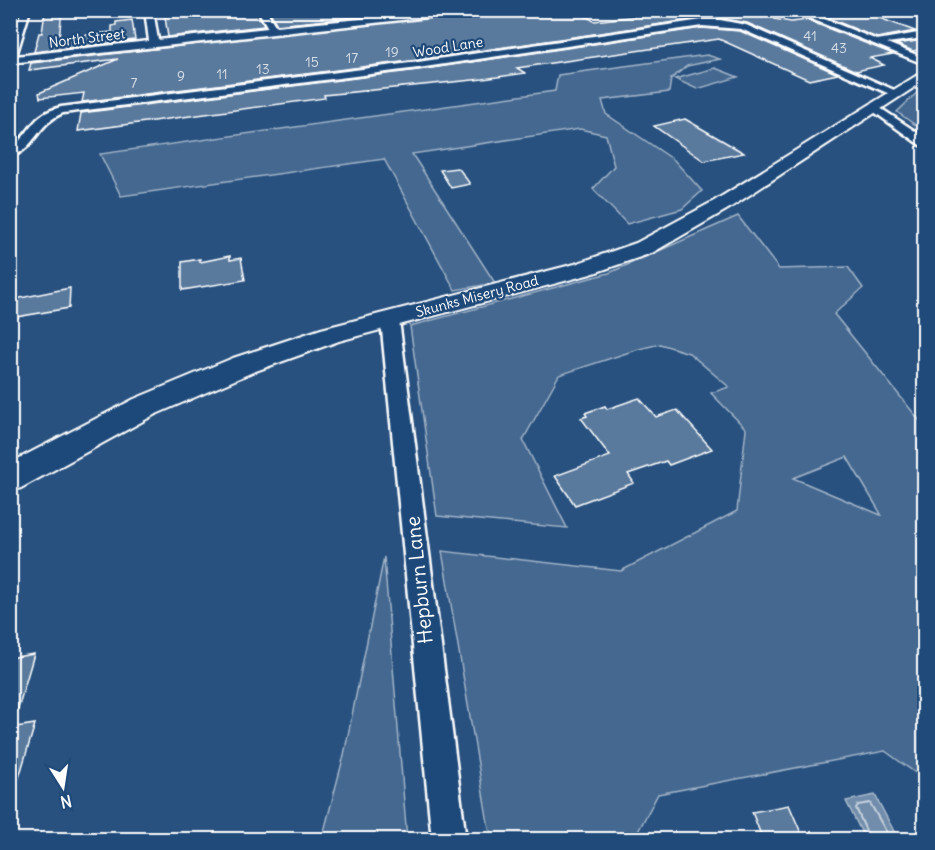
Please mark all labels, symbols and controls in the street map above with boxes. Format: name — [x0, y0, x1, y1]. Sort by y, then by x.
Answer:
street label: North Street — [48, 24, 126, 52]
house number: 41 — [803, 27, 817, 45]
street label: Wood Lane — [412, 33, 484, 61]
house number: 43 — [831, 39, 847, 57]
house number: 19 — [385, 43, 399, 61]
house number: 17 — [346, 49, 358, 67]
house number: 15 — [305, 53, 319, 71]
house number: 13 — [256, 60, 270, 78]
house number: 11 — [216, 65, 228, 83]
house number: 9 — [177, 67, 185, 85]
house number: 7 — [131, 74, 138, 92]
street label: Skunks Misery Road — [414, 271, 540, 321]
street label: Hepburn Lane — [399, 515, 438, 645]
north arrow — [33, 757, 93, 817]
text: N — [59, 791, 74, 813]

